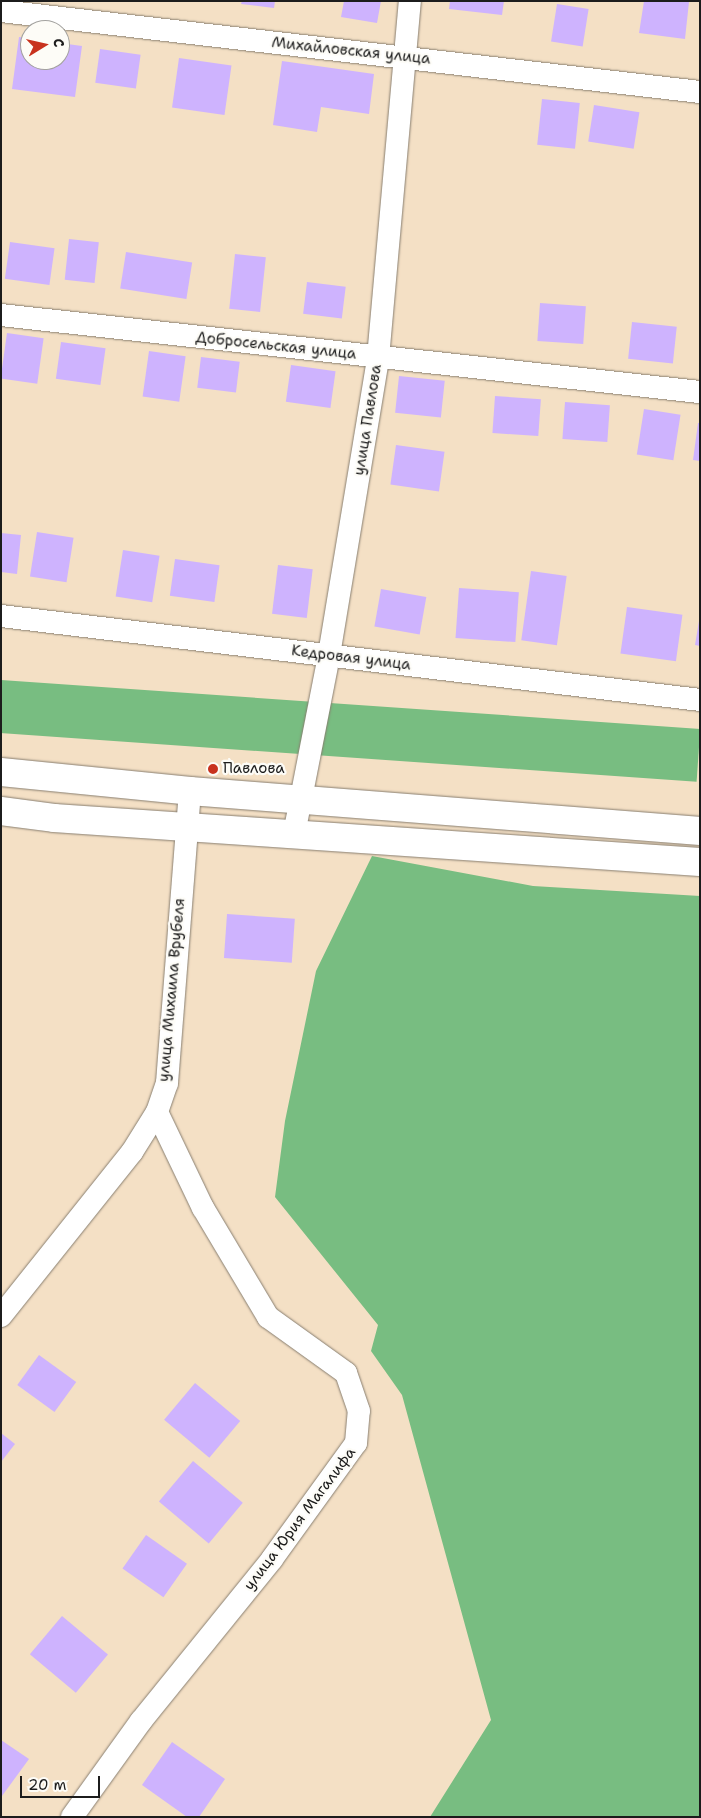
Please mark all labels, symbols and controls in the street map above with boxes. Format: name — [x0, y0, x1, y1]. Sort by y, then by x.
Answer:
north arrow — [20, 20, 70, 70]
street label: Михайловская улица — [271, 34, 431, 68]
text: С — [49, 37, 68, 48]
street label: Добросельская улица — [195, 329, 357, 363]
street label: улица Павлова — [350, 363, 386, 477]
street label: Кедровая улица — [290, 642, 412, 674]
place label: Павлова — [223, 760, 285, 778]
marker: Павлова — [207, 763, 219, 775]
street label: улица Михаила Врубеля — [155, 897, 189, 1083]
street label: улица Юрия Магалифа — [240, 1444, 360, 1594]
scale bar — [22, 1766, 102, 1798]
text: 20 m — [28, 1775, 67, 1795]

